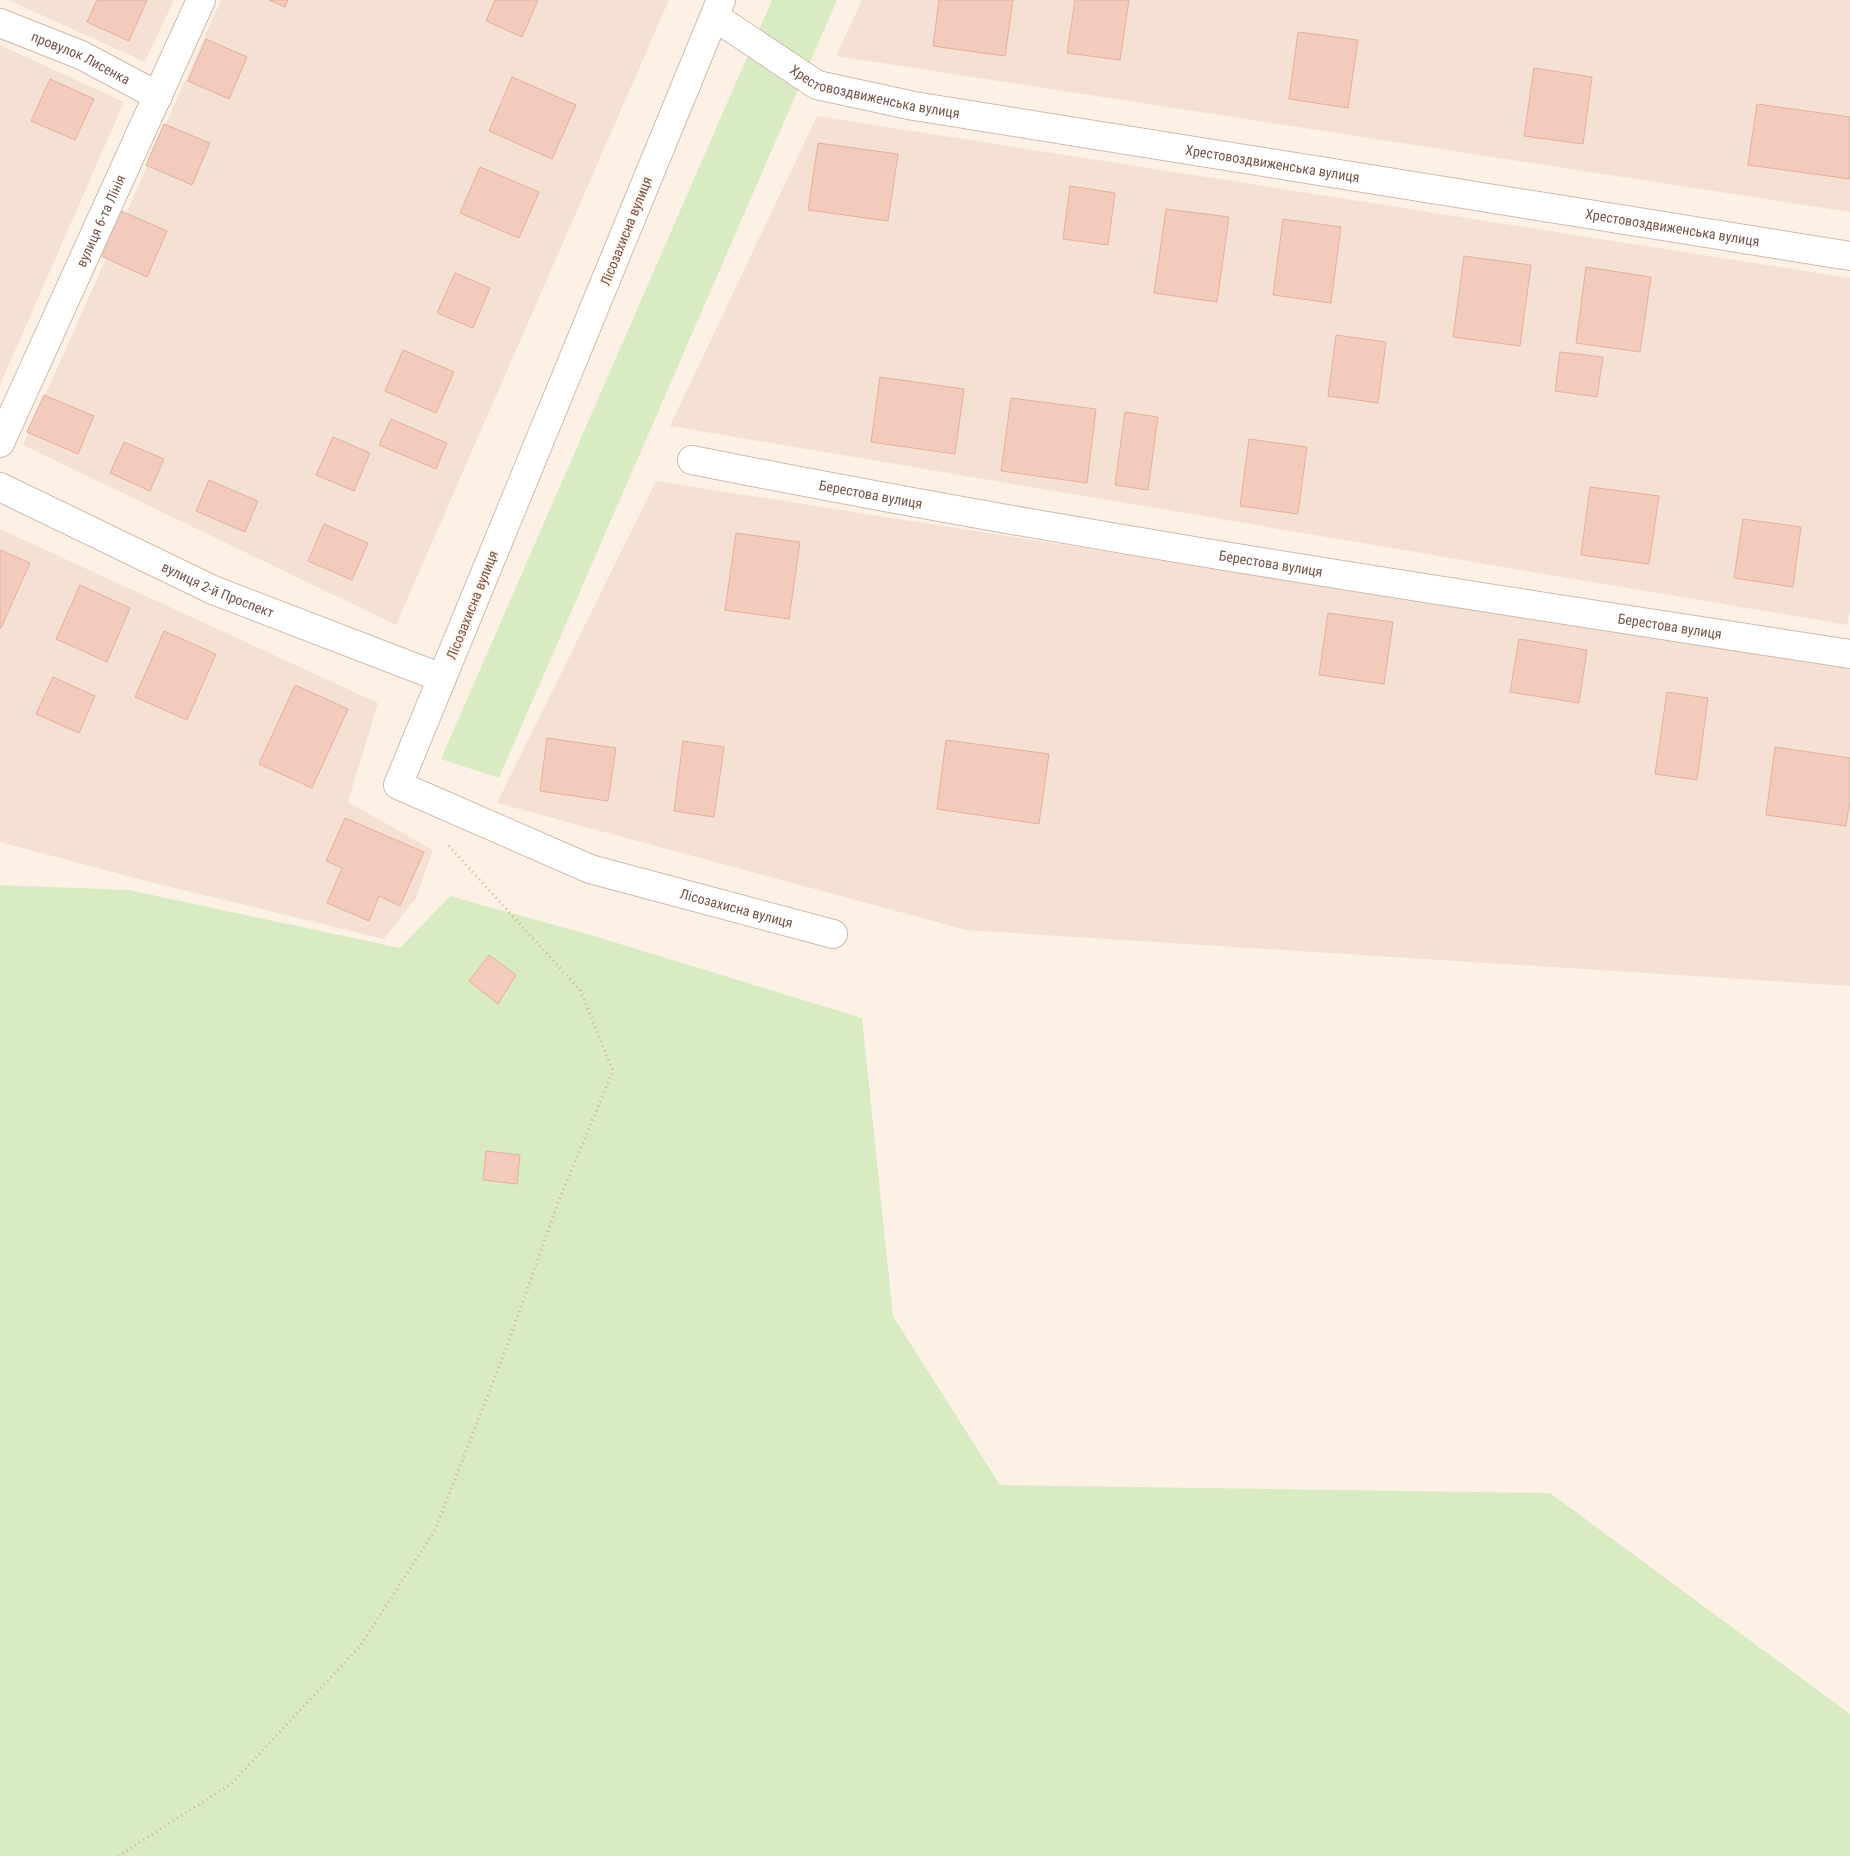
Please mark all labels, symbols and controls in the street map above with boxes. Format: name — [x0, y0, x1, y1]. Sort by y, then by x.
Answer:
street label: провулок Лисенка — [29, 28, 133, 88]
street label: Хрестовоздвиженська вулиця — [787, 61, 961, 121]
street label: Хрестовоздвиженська вулиця — [1184, 142, 1361, 185]
street label: вулиця 6-та Лінія — [73, 172, 129, 269]
street label: Лісозахисна вулиця — [597, 174, 655, 288]
street label: Хрестовоздвиженська вулиця — [1584, 206, 1761, 249]
street label: Берестова вулиця — [818, 477, 924, 512]
street label: Берестова вулиця — [1218, 547, 1324, 580]
street label: Лісозахисна вулиця — [443, 548, 501, 662]
street label: вулиця 2-й Проспект — [159, 558, 276, 621]
street label: Берестова вулиця — [1617, 610, 1723, 642]
street label: Лісозахисна вулиця — [678, 885, 795, 931]

